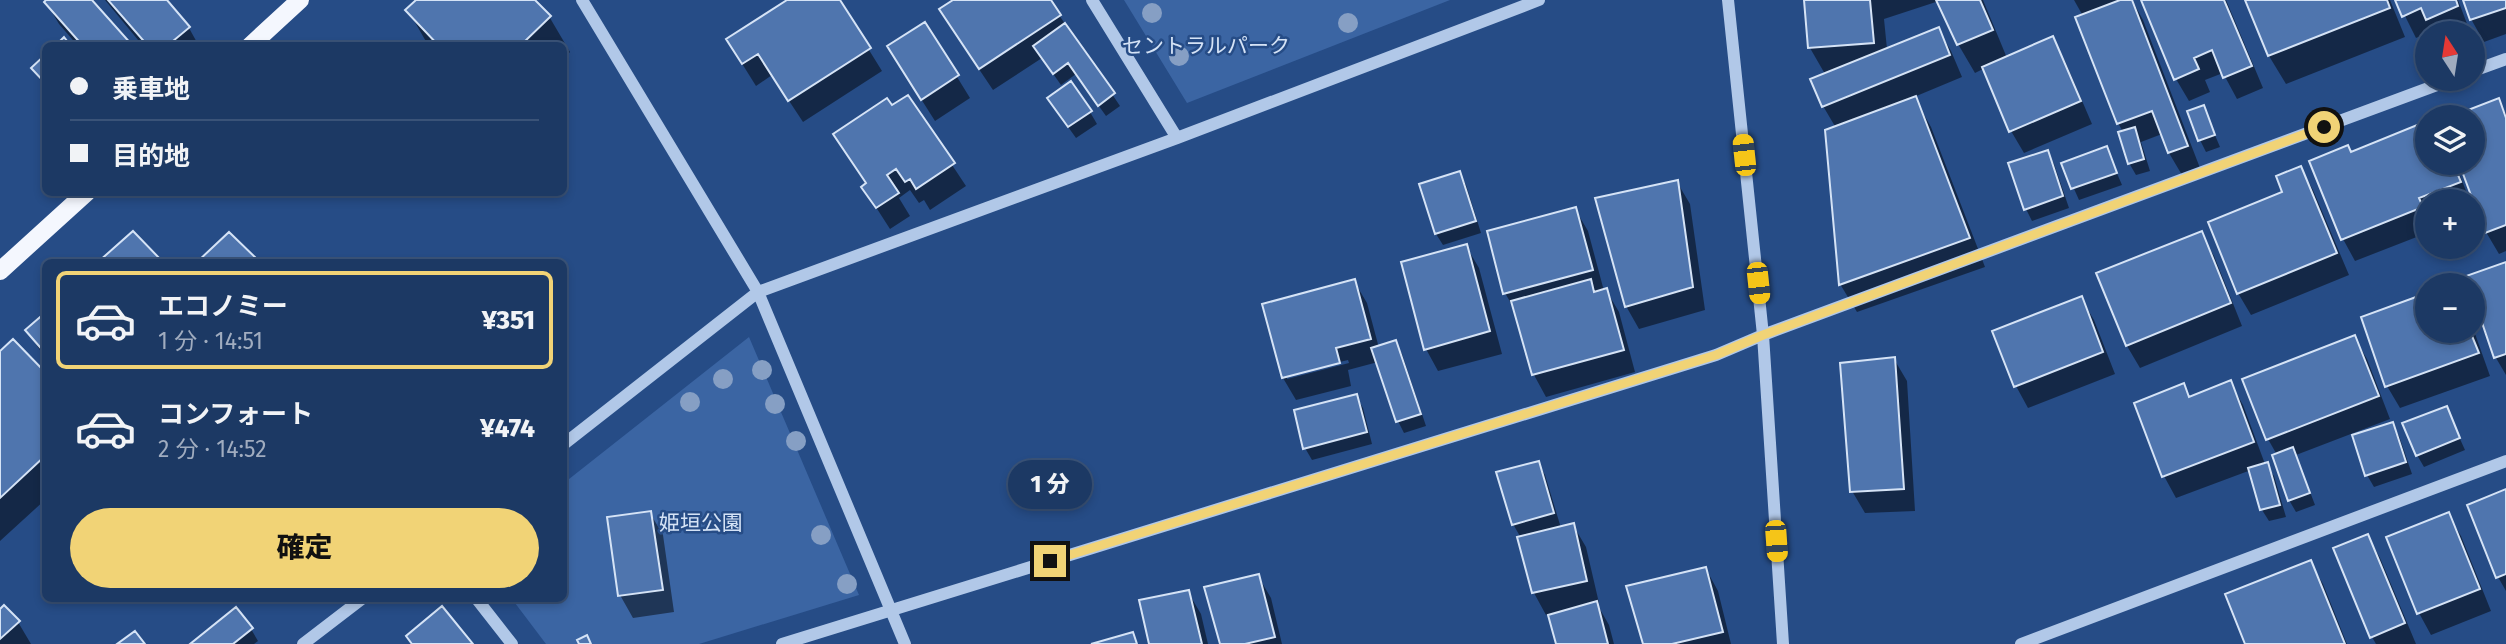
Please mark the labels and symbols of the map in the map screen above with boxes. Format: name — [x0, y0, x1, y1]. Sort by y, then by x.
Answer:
north arrow — [2415, 21, 2485, 91]
park label: セントラルパーク — [1122, 33, 1290, 59]
route start — [2308, 111, 2340, 143]
car — [1732, 133, 1757, 177]
car — [1746, 261, 1771, 305]
callout: 1 分 — [1008, 460, 1092, 508]
park label: 姫垣公園 — [659, 510, 743, 536]
car — [1765, 519, 1788, 563]
route end — [1034, 545, 1066, 577]

